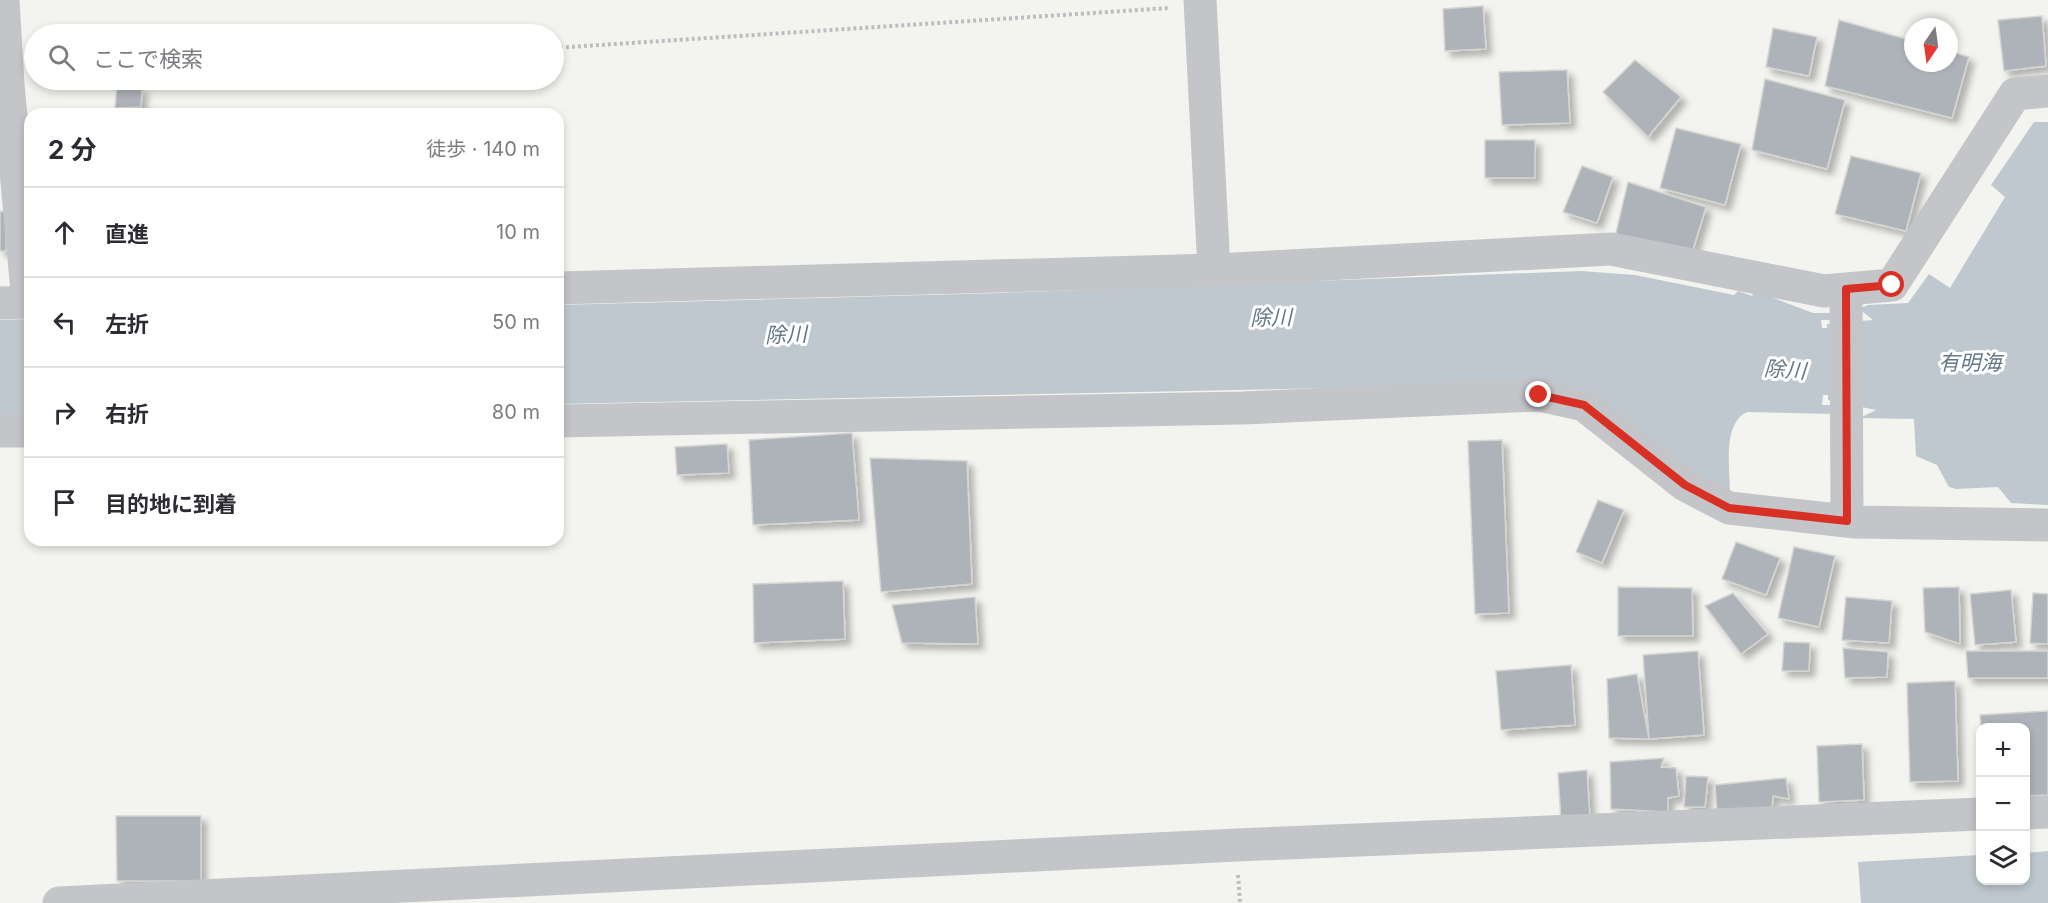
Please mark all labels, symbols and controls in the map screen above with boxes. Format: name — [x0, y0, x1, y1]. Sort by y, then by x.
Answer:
north arrow — [1904, 18, 1958, 72]
search box — [24, 24, 564, 90]
icon: search — [45, 41, 78, 74]
text: ここで検索 — [93, 46, 203, 72]
text: 2 分 — [48, 134, 97, 165]
text: 徒歩 · 140 m — [426, 137, 540, 161]
icon: ahead — [48, 216, 81, 249]
text: 10 m — [496, 220, 540, 244]
text: 直進 — [105, 221, 149, 247]
route start — [1878, 271, 1904, 297]
water label: 除川 — [1250, 305, 1294, 330]
icon: left — [48, 306, 81, 339]
text: 50 m — [492, 310, 540, 334]
text: 左折 — [105, 311, 149, 337]
water label: 除川 — [765, 321, 809, 348]
water label: 有明海 — [1939, 350, 2004, 375]
water label: 除川 — [1763, 356, 1809, 384]
route end — [1525, 381, 1551, 407]
icon: right — [48, 396, 81, 429]
text: 80 m — [492, 400, 540, 424]
text: 右折 — [105, 401, 149, 427]
icon: arrive — [48, 486, 81, 519]
text: 目的地に到着 — [105, 491, 237, 517]
map controls — [1976, 723, 2030, 885]
button: + — [1976, 723, 2030, 777]
button: − — [1976, 777, 2030, 831]
button: layers — [1976, 831, 2030, 885]

